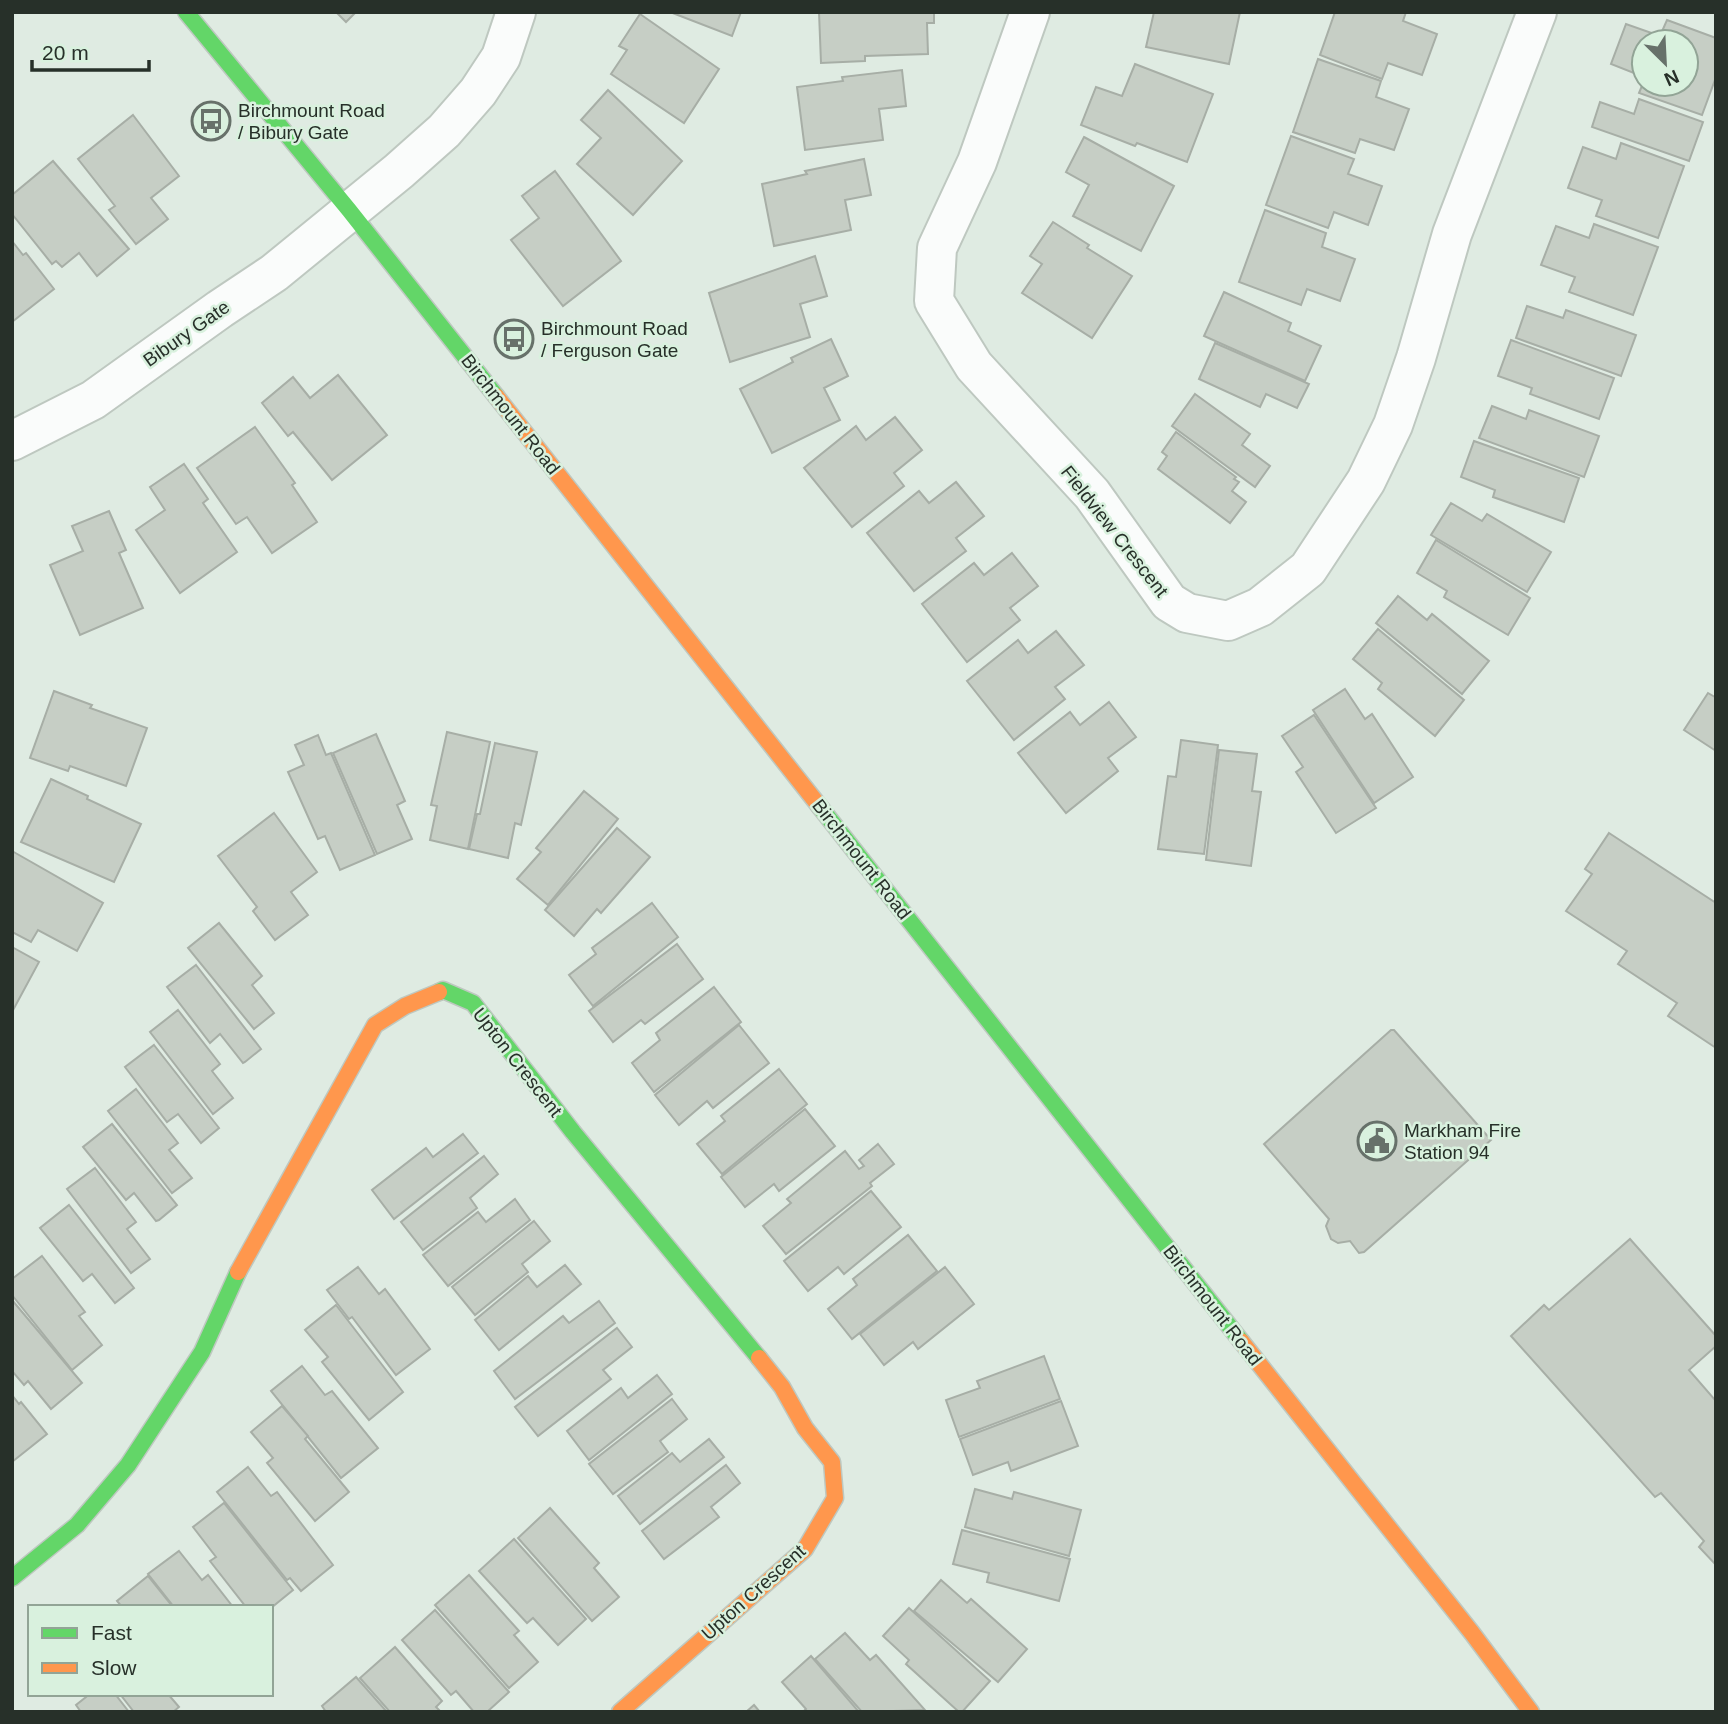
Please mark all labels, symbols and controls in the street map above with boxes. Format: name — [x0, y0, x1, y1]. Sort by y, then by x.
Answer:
scale bar — [32, 28, 149, 72]
north arrow — [1630, 28, 1700, 98]
text: 20 m — [42, 41, 89, 64]
text: N — [1661, 66, 1682, 90]
bus stop icon: Birchmount Road / Bibury Gate — [190, 100, 232, 142]
place label: Birchmount Road / Bibury Gate — [238, 100, 385, 143]
street label: Bibury Gate — [139, 296, 233, 371]
bus stop icon: Birchmount Road / Ferguson Gate — [493, 318, 535, 360]
place label: Birchmount Road / Ferguson Gate — [541, 318, 688, 361]
street label: Birchmount Road — [457, 350, 564, 479]
street label: Fieldview Crescent — [1057, 462, 1173, 602]
street label: Birchmount Road — [808, 795, 915, 924]
street label: Upton Crescent — [469, 1004, 567, 1121]
public building icon: Markham Fire Station 94 — [1356, 1120, 1398, 1162]
place label: Markham Fire Station 94 — [1404, 1120, 1521, 1163]
street label: Birchmount Road — [1159, 1241, 1266, 1370]
street label: Upton Crescent — [697, 1540, 810, 1644]
legend — [28, 1605, 273, 1696]
text: Fast — [91, 1621, 132, 1644]
text: Slow — [91, 1656, 137, 1679]

